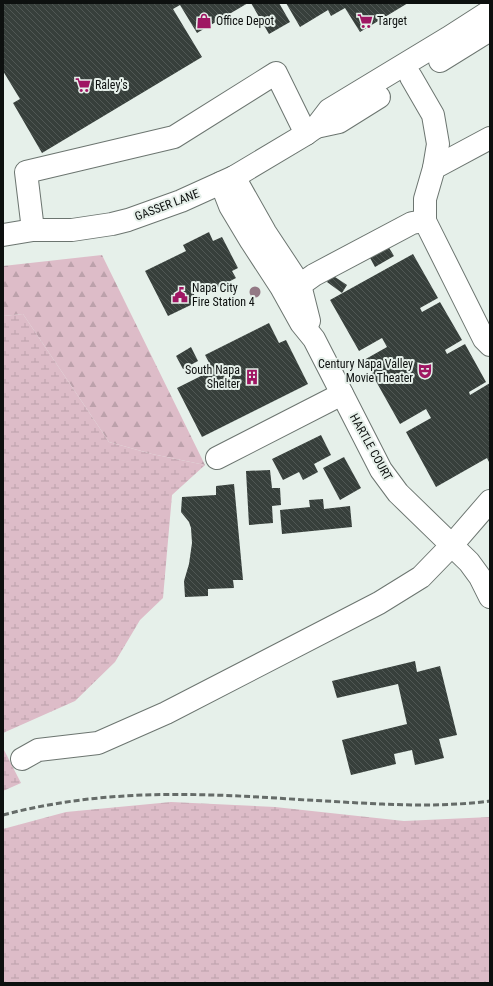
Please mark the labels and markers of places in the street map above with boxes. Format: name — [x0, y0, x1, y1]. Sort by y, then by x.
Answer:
shop icon: Office Depot — [195, 12, 213, 30]
supermarket icon: Target — [356, 12, 374, 30]
place label: Office Depot — [216, 14, 274, 28]
place label: Target — [377, 14, 407, 28]
supermarket icon: Raley's — [74, 76, 92, 94]
place label: Raley's — [95, 78, 128, 92]
place label: Napa City Fire Station 4 — [192, 281, 255, 309]
public building icon: Napa City Fire Station 4 — [171, 286, 189, 304]
place label: Century Napa Valley Movie Theater — [318, 357, 413, 385]
theatre icon: Century Napa Valley Movie Theater — [416, 362, 434, 380]
place label: South Napa Shelter — [185, 363, 240, 391]
building icon: South Napa Shelter — [243, 368, 261, 386]

